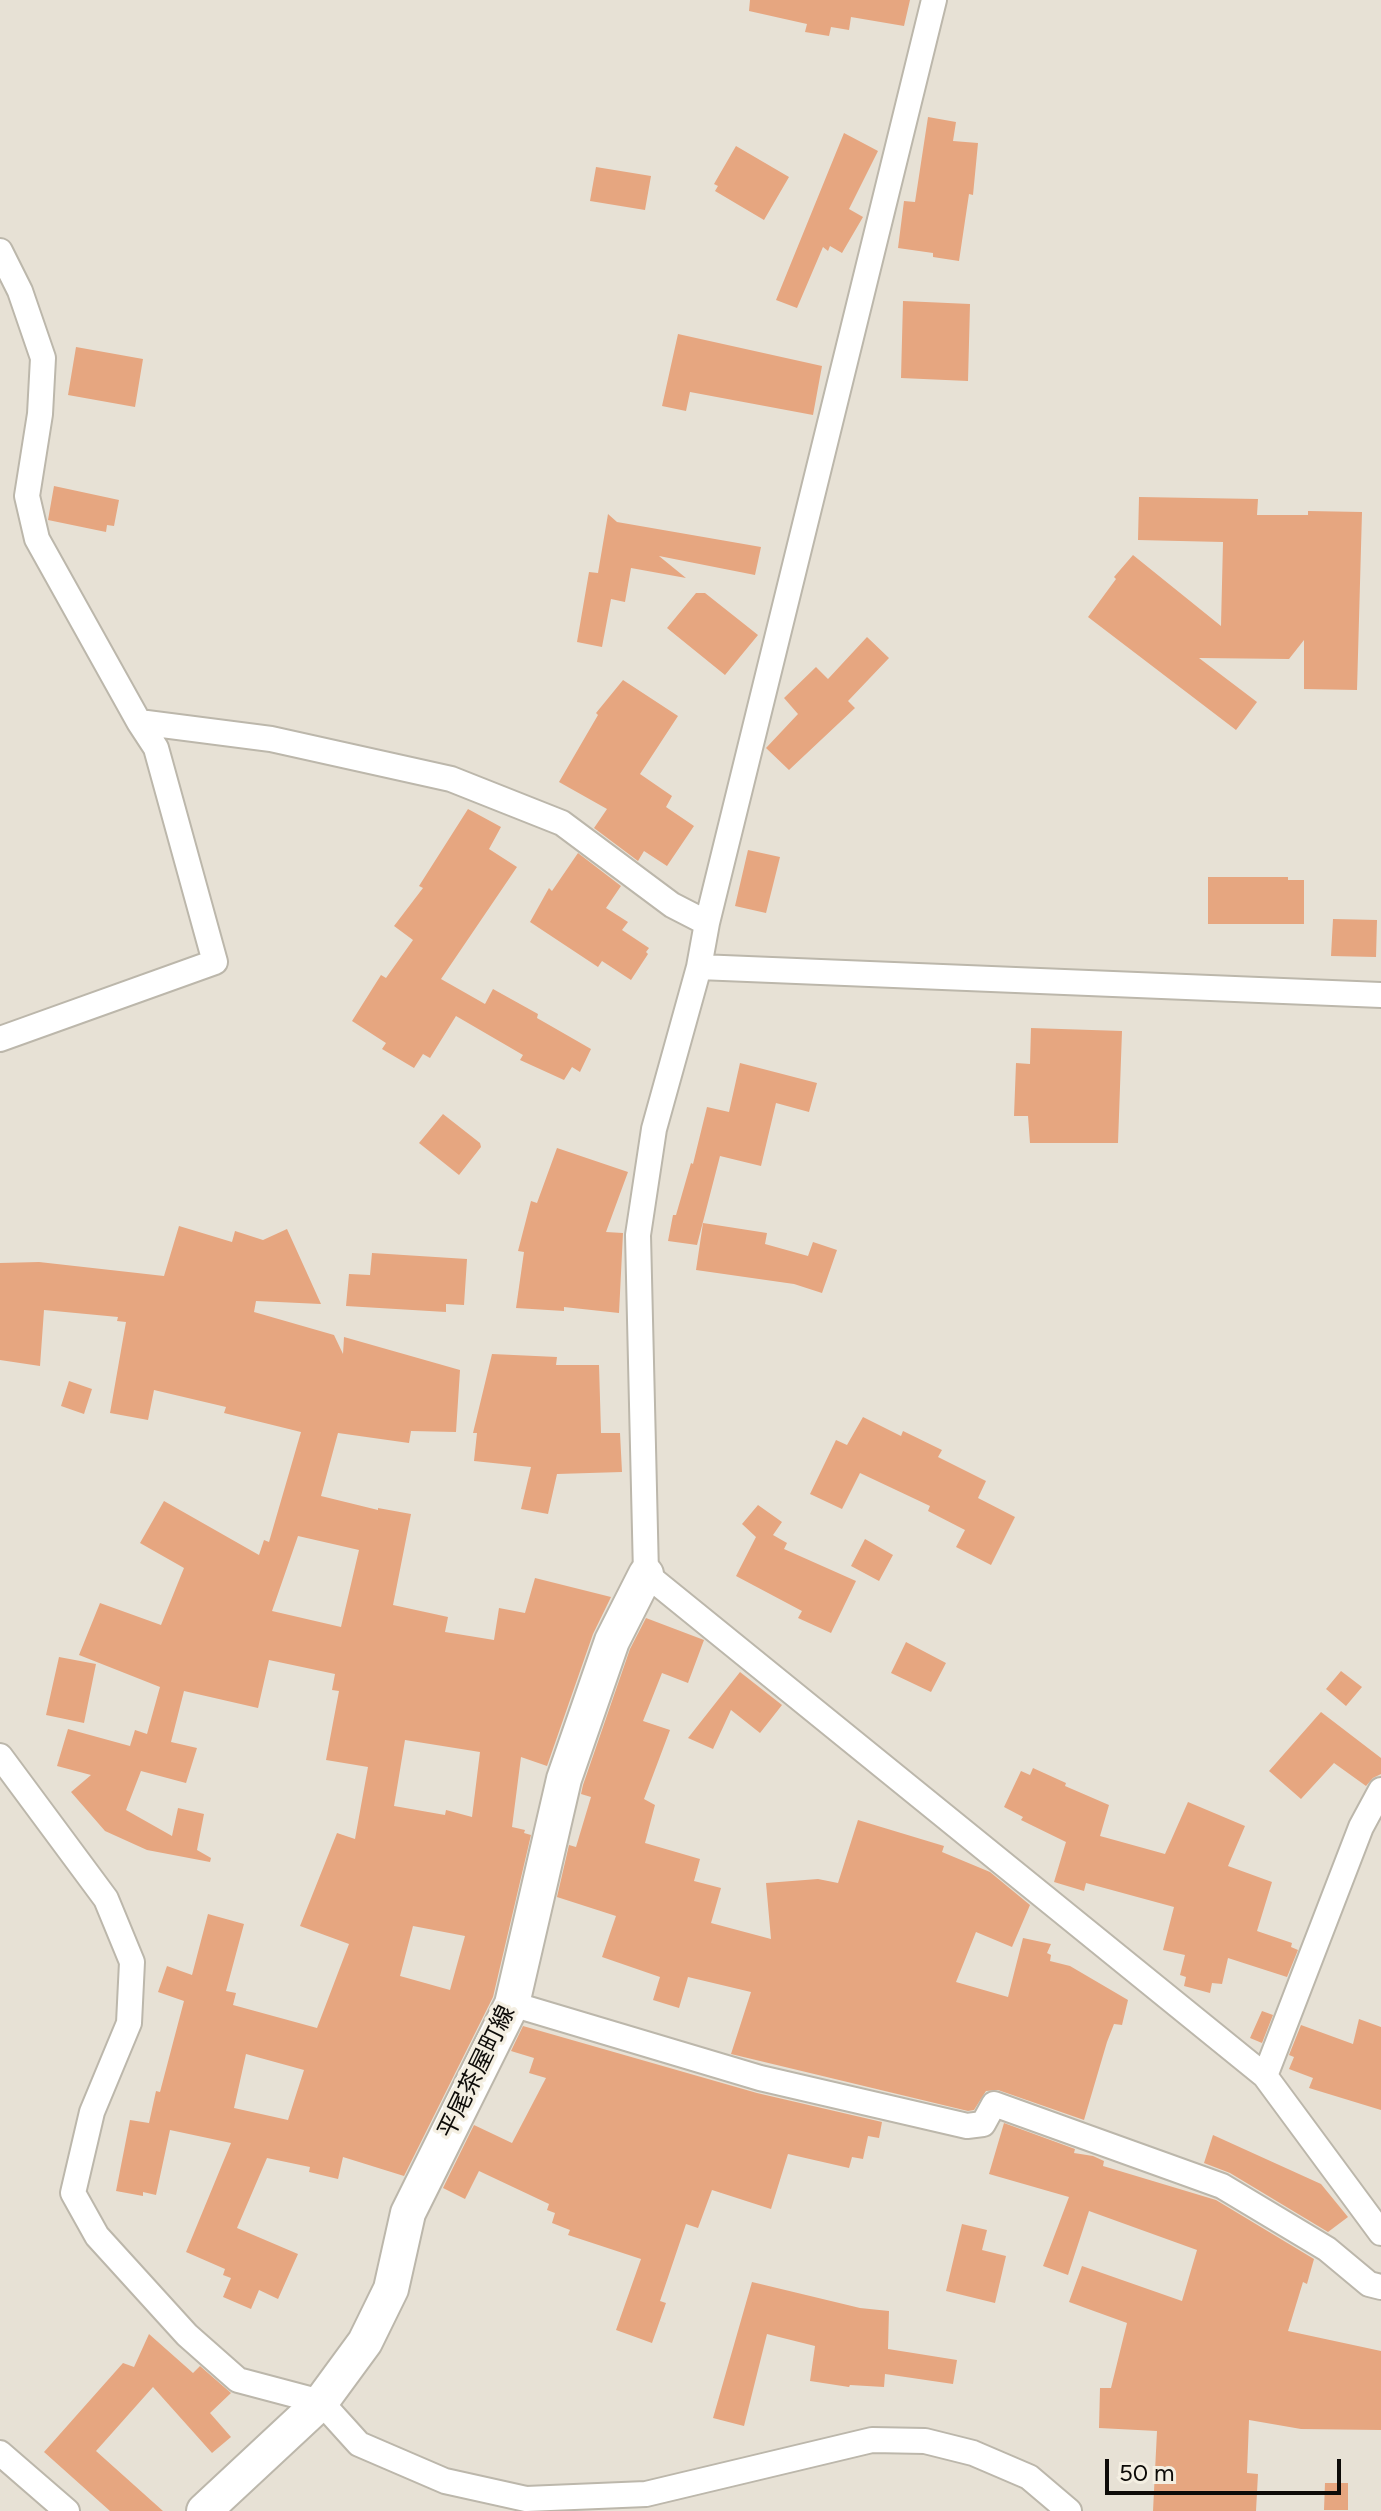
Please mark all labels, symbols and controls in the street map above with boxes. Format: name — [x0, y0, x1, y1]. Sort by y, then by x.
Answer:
street label: 平尾茶屋町線 — [432, 2001, 522, 2143]
scale bar — [1109, 2443, 1345, 2493]
text: 50 m — [1119, 2458, 1175, 2487]

